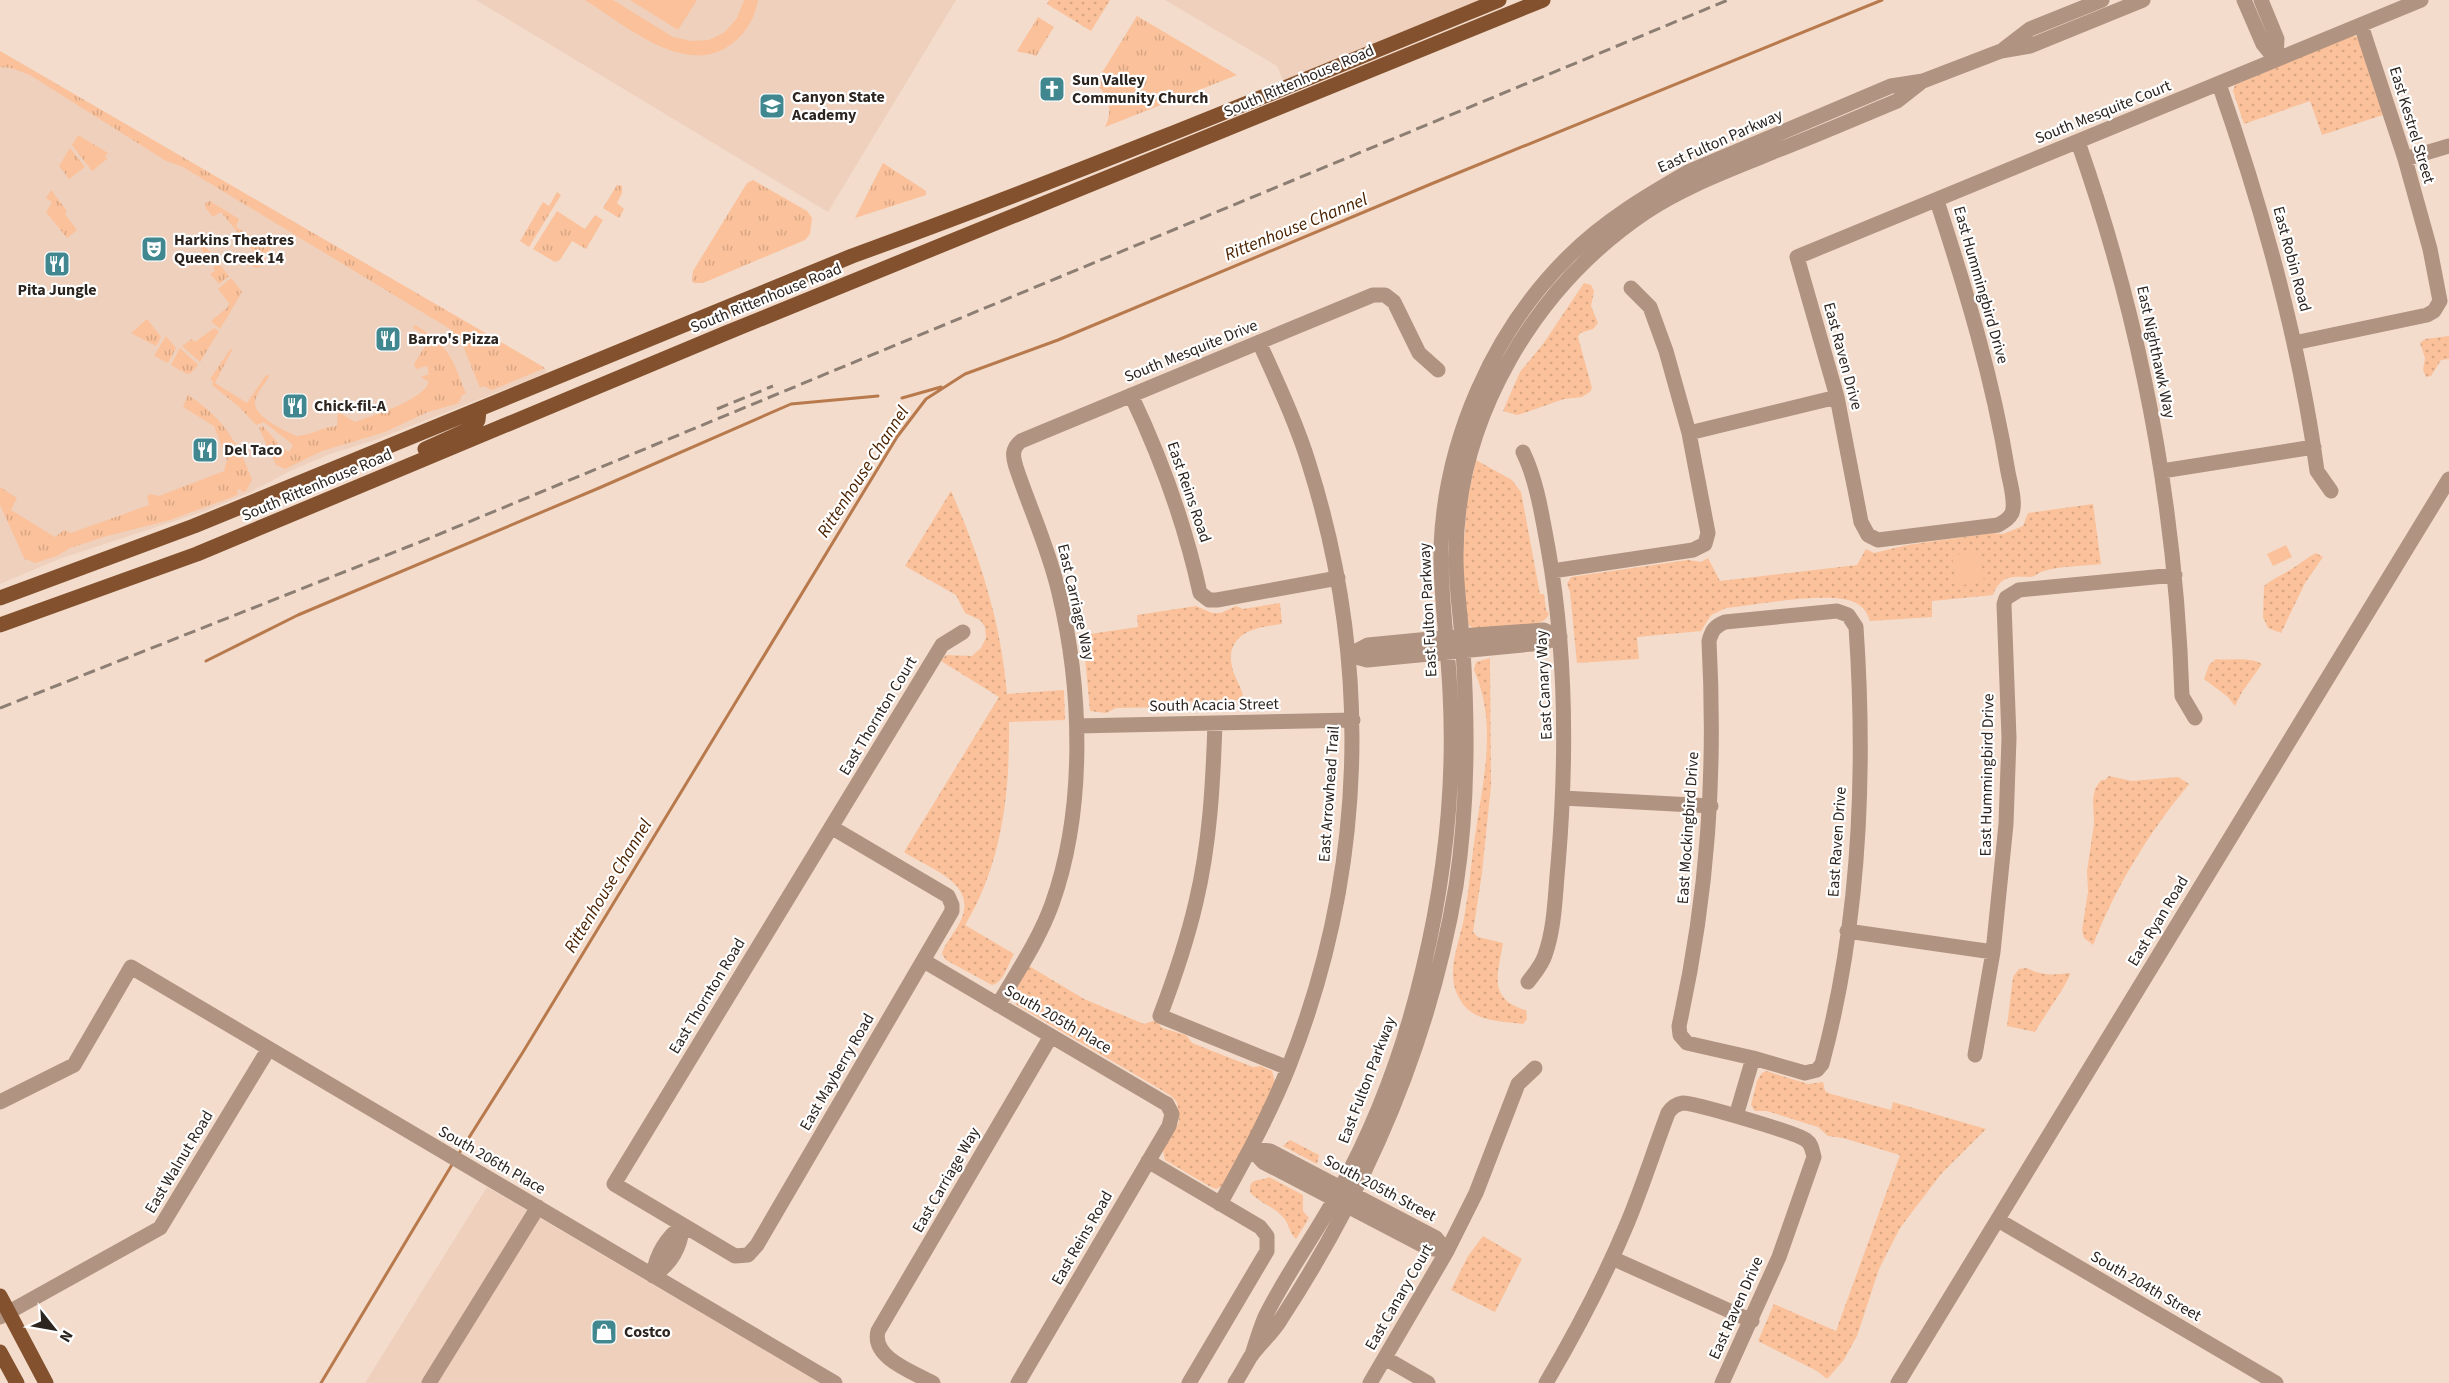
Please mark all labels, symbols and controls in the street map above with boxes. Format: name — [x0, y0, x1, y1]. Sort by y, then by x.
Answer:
street label: South Rittenhouse Road — [1220, 39, 1378, 123]
street label: East Kestrel Street — [2384, 64, 2440, 187]
place label: Sun Valley Community Church — [1072, 69, 1208, 109]
church icon: Sun Valley Community Church — [1037, 74, 1067, 104]
street label: South Mesquite Court — [2032, 74, 2175, 149]
place label: Canyon State Academy — [791, 86, 885, 126]
school or university icon: Canyon State Academy — [757, 91, 787, 121]
street label: East Fulton Parkway — [1654, 103, 1786, 178]
water label: Rittenhouse Channel — [1221, 187, 1372, 267]
street label: East Hummingbird Drive — [1948, 204, 2014, 366]
street label: East Robin Road — [2267, 204, 2317, 314]
place label: Harkins Theatres Queen Creek 14 — [174, 229, 294, 269]
theatre icon: Harkins Theatres Queen Creek 14 — [139, 234, 169, 264]
restaurant icon: Pita Jungle — [42, 249, 72, 279]
street label: South Rittenhouse Road — [687, 258, 845, 338]
place label: Pita Jungle — [17, 279, 97, 301]
street label: East Nighthawk Way — [2131, 284, 2181, 421]
street label: East Raven Drive — [1818, 300, 1868, 412]
street label: South Mesquite Drive — [1121, 314, 1261, 388]
restaurant icon: Barro's Pizza — [373, 324, 403, 354]
place label: Barro's Pizza — [408, 328, 499, 350]
restaurant icon: Chick-fil-A — [280, 391, 310, 421]
place label: Chick-fil-A — [314, 395, 387, 417]
water label: Rittenhouse Channel — [811, 401, 915, 543]
restaurant icon: Del Taco — [190, 435, 220, 465]
place label: Del Taco — [224, 439, 283, 461]
street label: East Reins Road — [1161, 439, 1217, 545]
street label: South Rittenhouse Road — [238, 443, 396, 527]
street label: East Carriage Way — [1052, 542, 1100, 663]
street label: East Fulton Parkway — [1413, 542, 1443, 678]
street label: East Canary Way — [1530, 629, 1558, 740]
street label: East Thornton Court — [834, 652, 923, 780]
street label: South Acacia Street — [1149, 693, 1280, 717]
street label: East Hummingbird Drive — [1975, 693, 1999, 857]
street label: East Arrowhead Trail — [1313, 725, 1345, 863]
street label: East Mockingbird Drive — [1672, 751, 1704, 905]
street label: East Raven Drive — [1822, 786, 1852, 898]
water label: Rittenhouse Channel — [558, 814, 658, 958]
street label: East Ryan Road — [2122, 872, 2194, 970]
street label: East Thornton Road — [664, 934, 750, 1058]
street label: South 205th Place — [1000, 979, 1116, 1059]
street label: East Mayberry Road — [794, 1009, 880, 1135]
street label: East Fulton Parkway — [1333, 1013, 1402, 1147]
street label: East Walnut Road — [140, 1106, 218, 1218]
street label: South 206th Place — [434, 1120, 550, 1200]
street label: East Carriage Way — [907, 1123, 985, 1237]
street label: South 205th Street — [1320, 1149, 1441, 1227]
street label: East Reins Road — [1046, 1187, 1118, 1289]
street label: East Canary Court — [1360, 1239, 1439, 1354]
street label: South 204th Street — [2087, 1245, 2206, 1327]
street label: East Raven Drive — [1703, 1253, 1769, 1363]
north arrow — [24, 1299, 84, 1359]
shop icon: Costco — [589, 1317, 619, 1347]
place label: Costco — [624, 1321, 671, 1343]
text: N — [54, 1326, 78, 1346]

